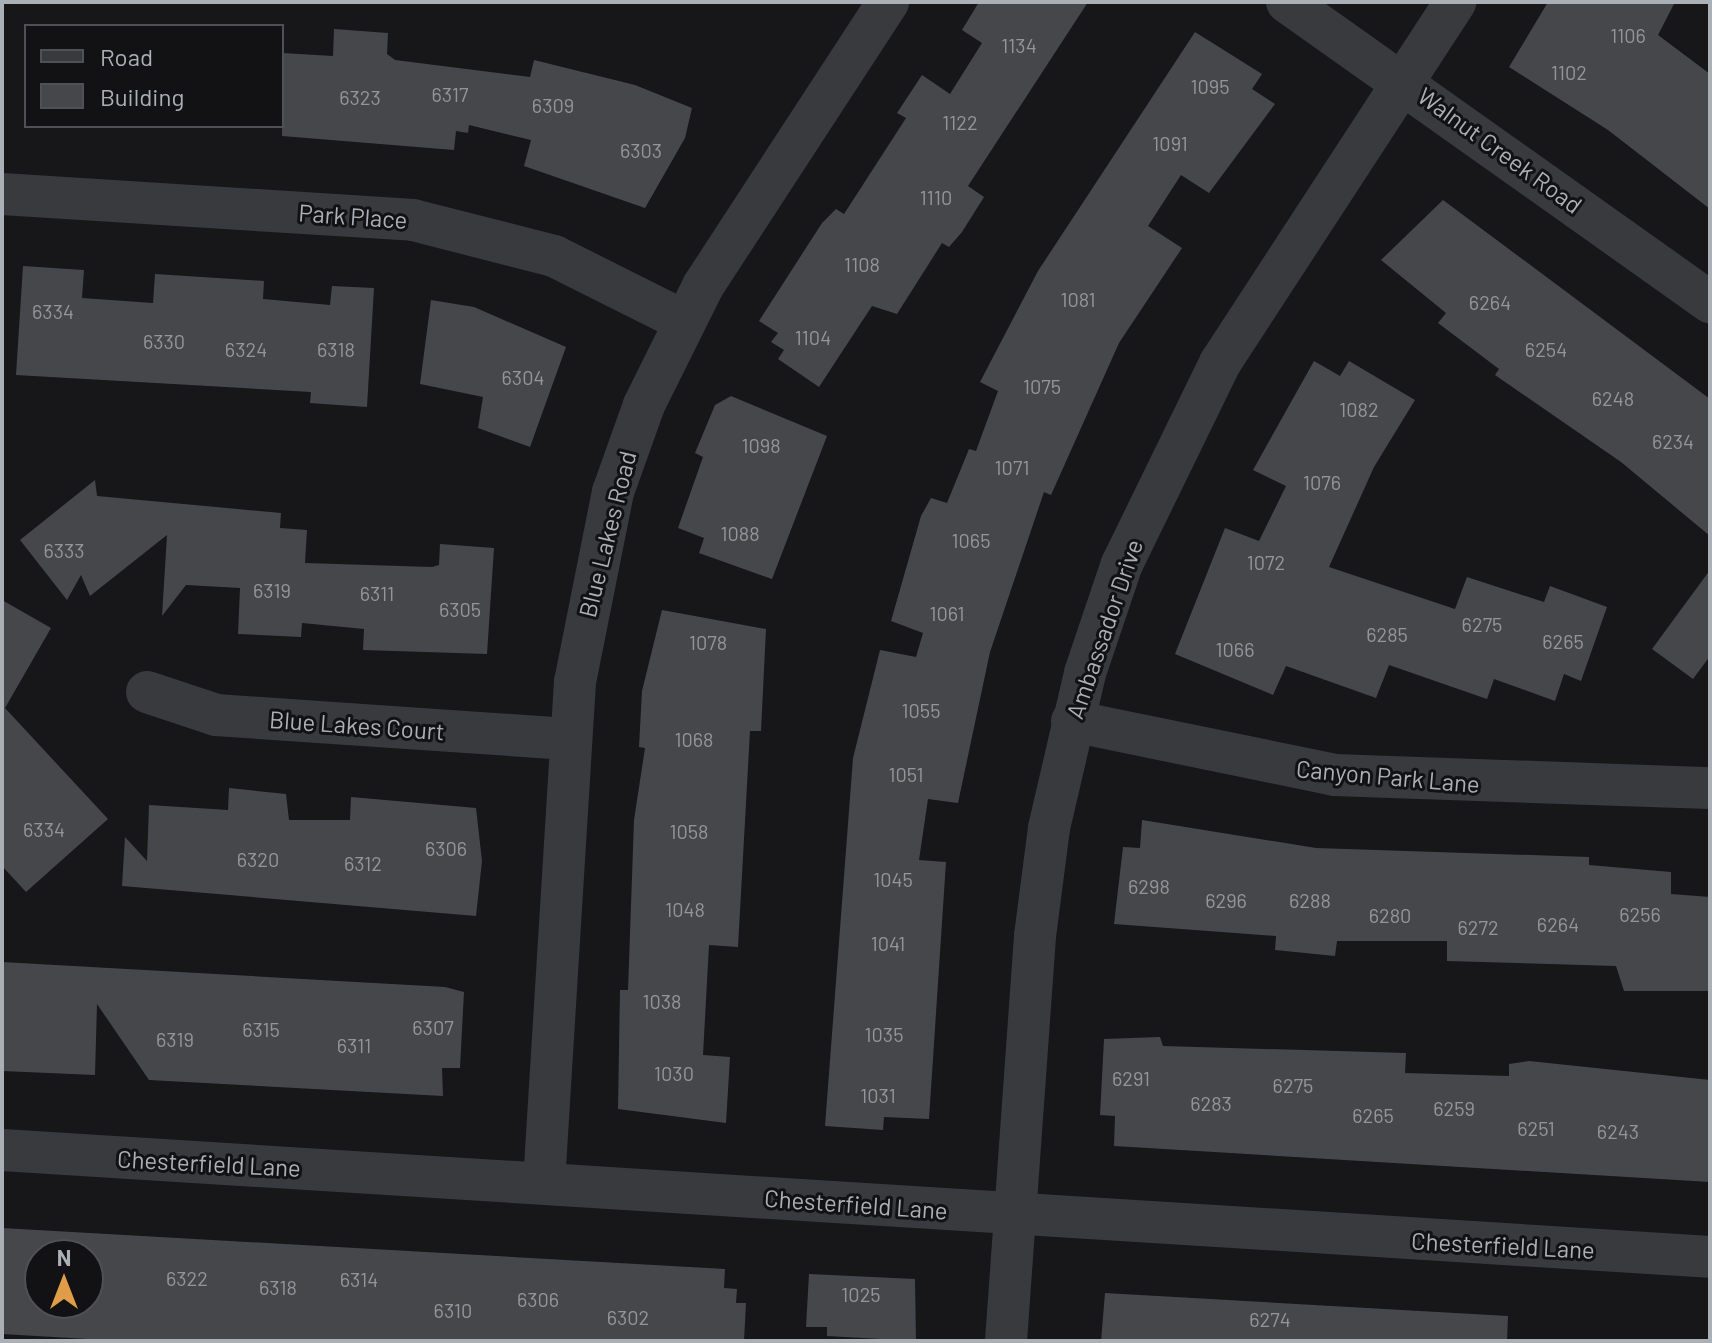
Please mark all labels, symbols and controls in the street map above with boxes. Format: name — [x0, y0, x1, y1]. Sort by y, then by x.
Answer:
house number: 1106 — [1610, 23, 1646, 47]
legend — [24, 24, 284, 128]
house number: 1134 — [1001, 33, 1037, 57]
text: Road — [100, 42, 153, 71]
house number: 1102 — [1551, 60, 1587, 84]
house number: 1095 — [1191, 74, 1229, 98]
street label: Walnut Creek Road — [1412, 81, 1588, 219]
text: Building — [100, 82, 184, 111]
house number: 6317 — [432, 82, 468, 106]
house number: 6323 — [339, 85, 381, 109]
house number: 6309 — [532, 93, 574, 117]
house number: 1122 — [942, 110, 978, 134]
house number: 1091 — [1152, 131, 1188, 155]
house number: 6303 — [620, 138, 662, 162]
house number: 1110 — [920, 185, 952, 209]
street label: Park Place — [298, 198, 408, 234]
house number: 1108 — [844, 252, 880, 276]
house number: 1081 — [1060, 287, 1096, 311]
house number: 6264 — [1469, 290, 1511, 314]
house number: 6334 — [32, 299, 74, 323]
house number: 1104 — [795, 325, 831, 349]
house number: 6330 — [143, 329, 185, 353]
house number: 6324 — [225, 337, 267, 361]
house number: 6318 — [317, 337, 355, 361]
house number: 6254 — [1525, 337, 1567, 361]
house number: 6304 — [502, 365, 544, 389]
house number: 1075 — [1023, 374, 1061, 398]
house number: 6248 — [1592, 386, 1634, 410]
house number: 1082 — [1339, 397, 1379, 421]
house number: 6234 — [1652, 429, 1694, 453]
house number: 1098 — [741, 433, 781, 457]
street label: Blue Lakes Road — [572, 448, 642, 620]
house number: 1071 — [995, 455, 1029, 479]
house number: 1076 — [1303, 470, 1341, 494]
house number: 1088 — [720, 521, 760, 545]
house number: 1065 — [952, 528, 990, 552]
street label: Ambassador Drive — [1060, 535, 1148, 723]
house number: 6333 — [43, 538, 85, 562]
house number: 1072 — [1247, 550, 1285, 574]
house number: 6319 — [253, 578, 291, 602]
house number: 6311 — [360, 581, 394, 605]
house number: 6305 — [439, 597, 481, 621]
house number: 1061 — [929, 601, 965, 625]
house number: 6275 — [1462, 612, 1502, 636]
house number: 6285 — [1366, 622, 1408, 646]
house number: 6265 — [1542, 629, 1584, 653]
house number: 1078 — [689, 630, 727, 654]
house number: 1066 — [1216, 637, 1254, 661]
house number: 1055 — [902, 698, 940, 722]
street label: Blue Lakes Court — [268, 705, 446, 745]
house number: 1068 — [674, 727, 714, 751]
street label: Canyon Park Lane — [1295, 754, 1481, 798]
house number: 1051 — [888, 762, 924, 786]
house number: 6334 — [23, 817, 65, 841]
house number: 1058 — [670, 819, 708, 843]
house number: 6306 — [425, 836, 467, 860]
house number: 6320 — [237, 847, 279, 871]
house number: 6312 — [344, 851, 382, 875]
house number: 1045 — [873, 867, 913, 891]
house number: 6298 — [1128, 874, 1170, 898]
house number: 6296 — [1205, 888, 1247, 912]
house number: 6288 — [1289, 888, 1331, 912]
house number: 1048 — [665, 897, 705, 921]
house number: 6256 — [1619, 902, 1661, 926]
house number: 6280 — [1369, 903, 1411, 927]
house number: 6264 — [1537, 912, 1579, 936]
house number: 6272 — [1457, 915, 1499, 939]
house number: 1041 — [871, 931, 905, 955]
house number: 1038 — [642, 989, 682, 1013]
house number: 6307 — [412, 1015, 454, 1039]
house number: 6315 — [242, 1017, 280, 1041]
house number: 1035 — [865, 1022, 903, 1046]
house number: 6319 — [156, 1027, 194, 1051]
house number: 6311 — [337, 1033, 371, 1057]
house number: 1030 — [654, 1061, 694, 1085]
house number: 6291 — [1112, 1066, 1150, 1090]
house number: 6275 — [1273, 1073, 1313, 1097]
house number: 1031 — [860, 1083, 896, 1107]
house number: 6283 — [1190, 1091, 1232, 1115]
house number: 6259 — [1433, 1096, 1475, 1120]
house number: 6265 — [1352, 1103, 1394, 1127]
house number: 6251 — [1517, 1116, 1555, 1140]
house number: 6243 — [1597, 1119, 1639, 1143]
street label: Chesterfield Lane — [117, 1144, 301, 1182]
street label: Chesterfield Lane — [763, 1183, 949, 1225]
street label: Chesterfield Lane — [1411, 1226, 1595, 1264]
north arrow — [24, 1239, 104, 1319]
text: N — [57, 1244, 71, 1270]
house number: 6322 — [166, 1266, 208, 1290]
house number: 6314 — [340, 1267, 378, 1291]
house number: 6318 — [259, 1275, 297, 1299]
house number: 1025 — [841, 1282, 881, 1306]
house number: 6306 — [517, 1287, 559, 1311]
house number: 6310 — [434, 1298, 472, 1322]
house number: 6302 — [607, 1305, 649, 1329]
house number: 6274 — [1249, 1307, 1291, 1331]

